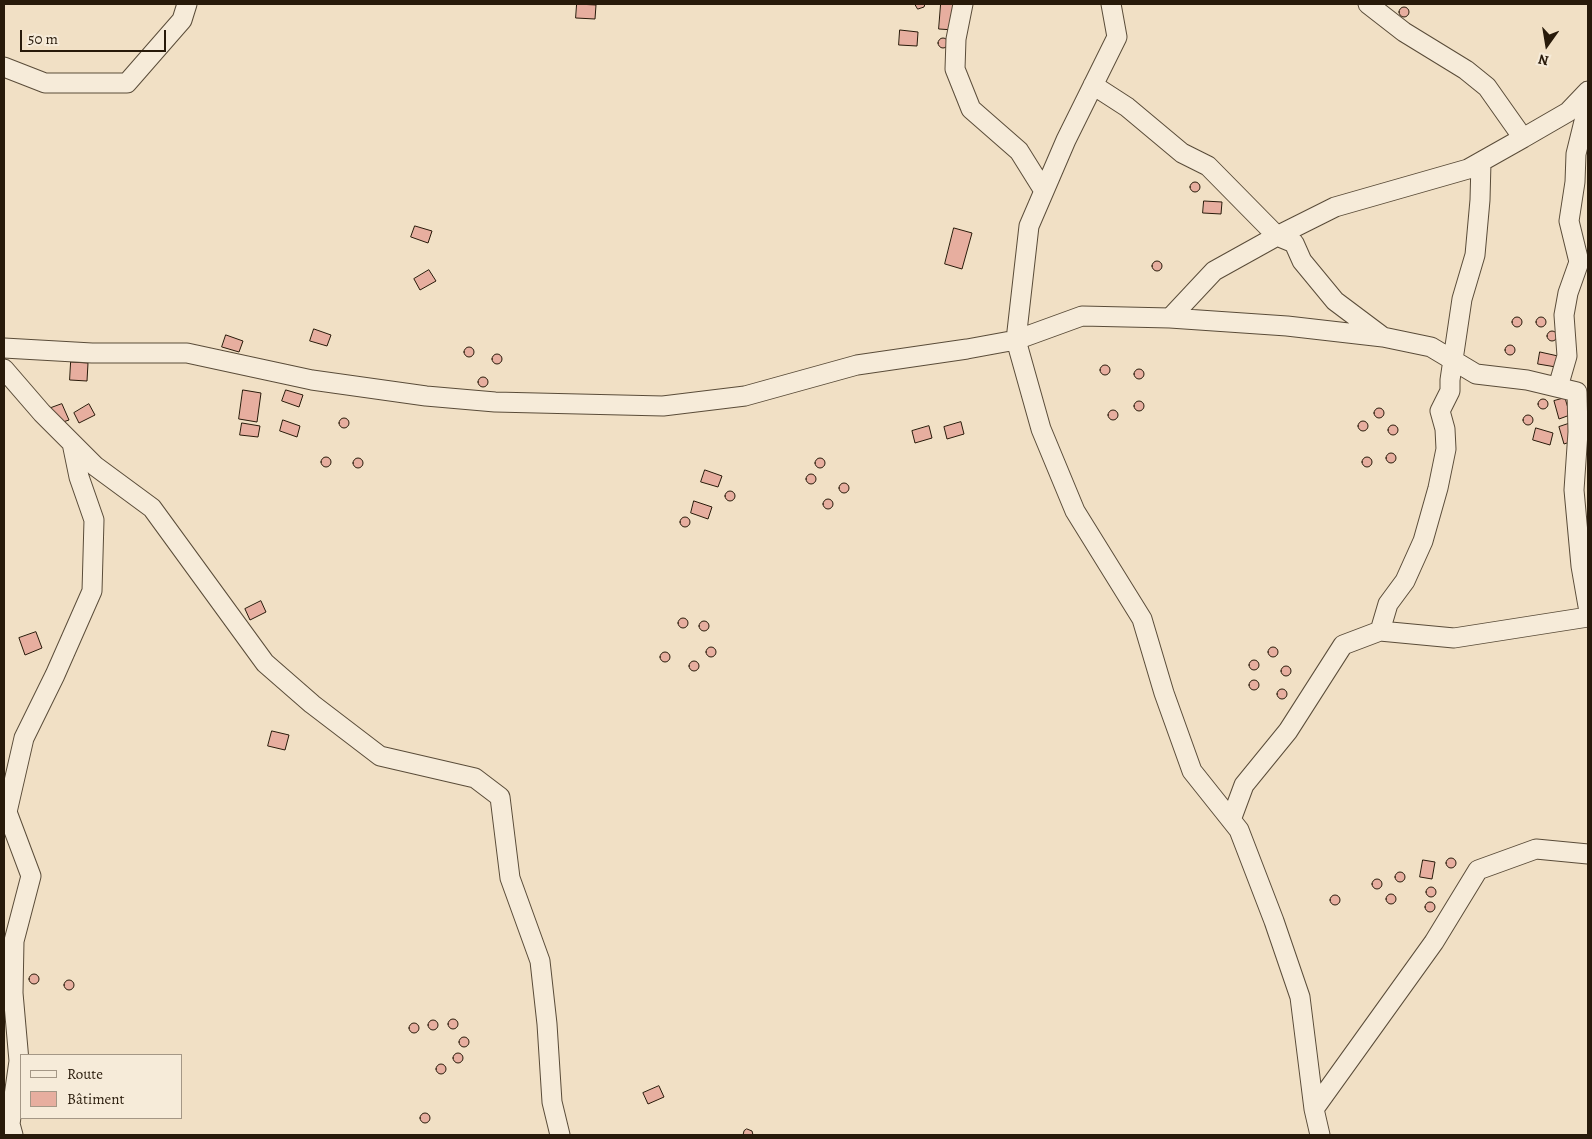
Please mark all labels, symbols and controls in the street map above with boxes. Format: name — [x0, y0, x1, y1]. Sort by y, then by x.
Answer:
scale bar — [22, 20, 169, 52]
north arrow — [1522, 20, 1572, 70]
text: 50 m — [28, 29, 58, 49]
text: N — [1536, 50, 1551, 71]
legend — [20, 1054, 182, 1119]
text: Route — [67, 1064, 103, 1084]
text: Bâtiment — [67, 1089, 125, 1109]

